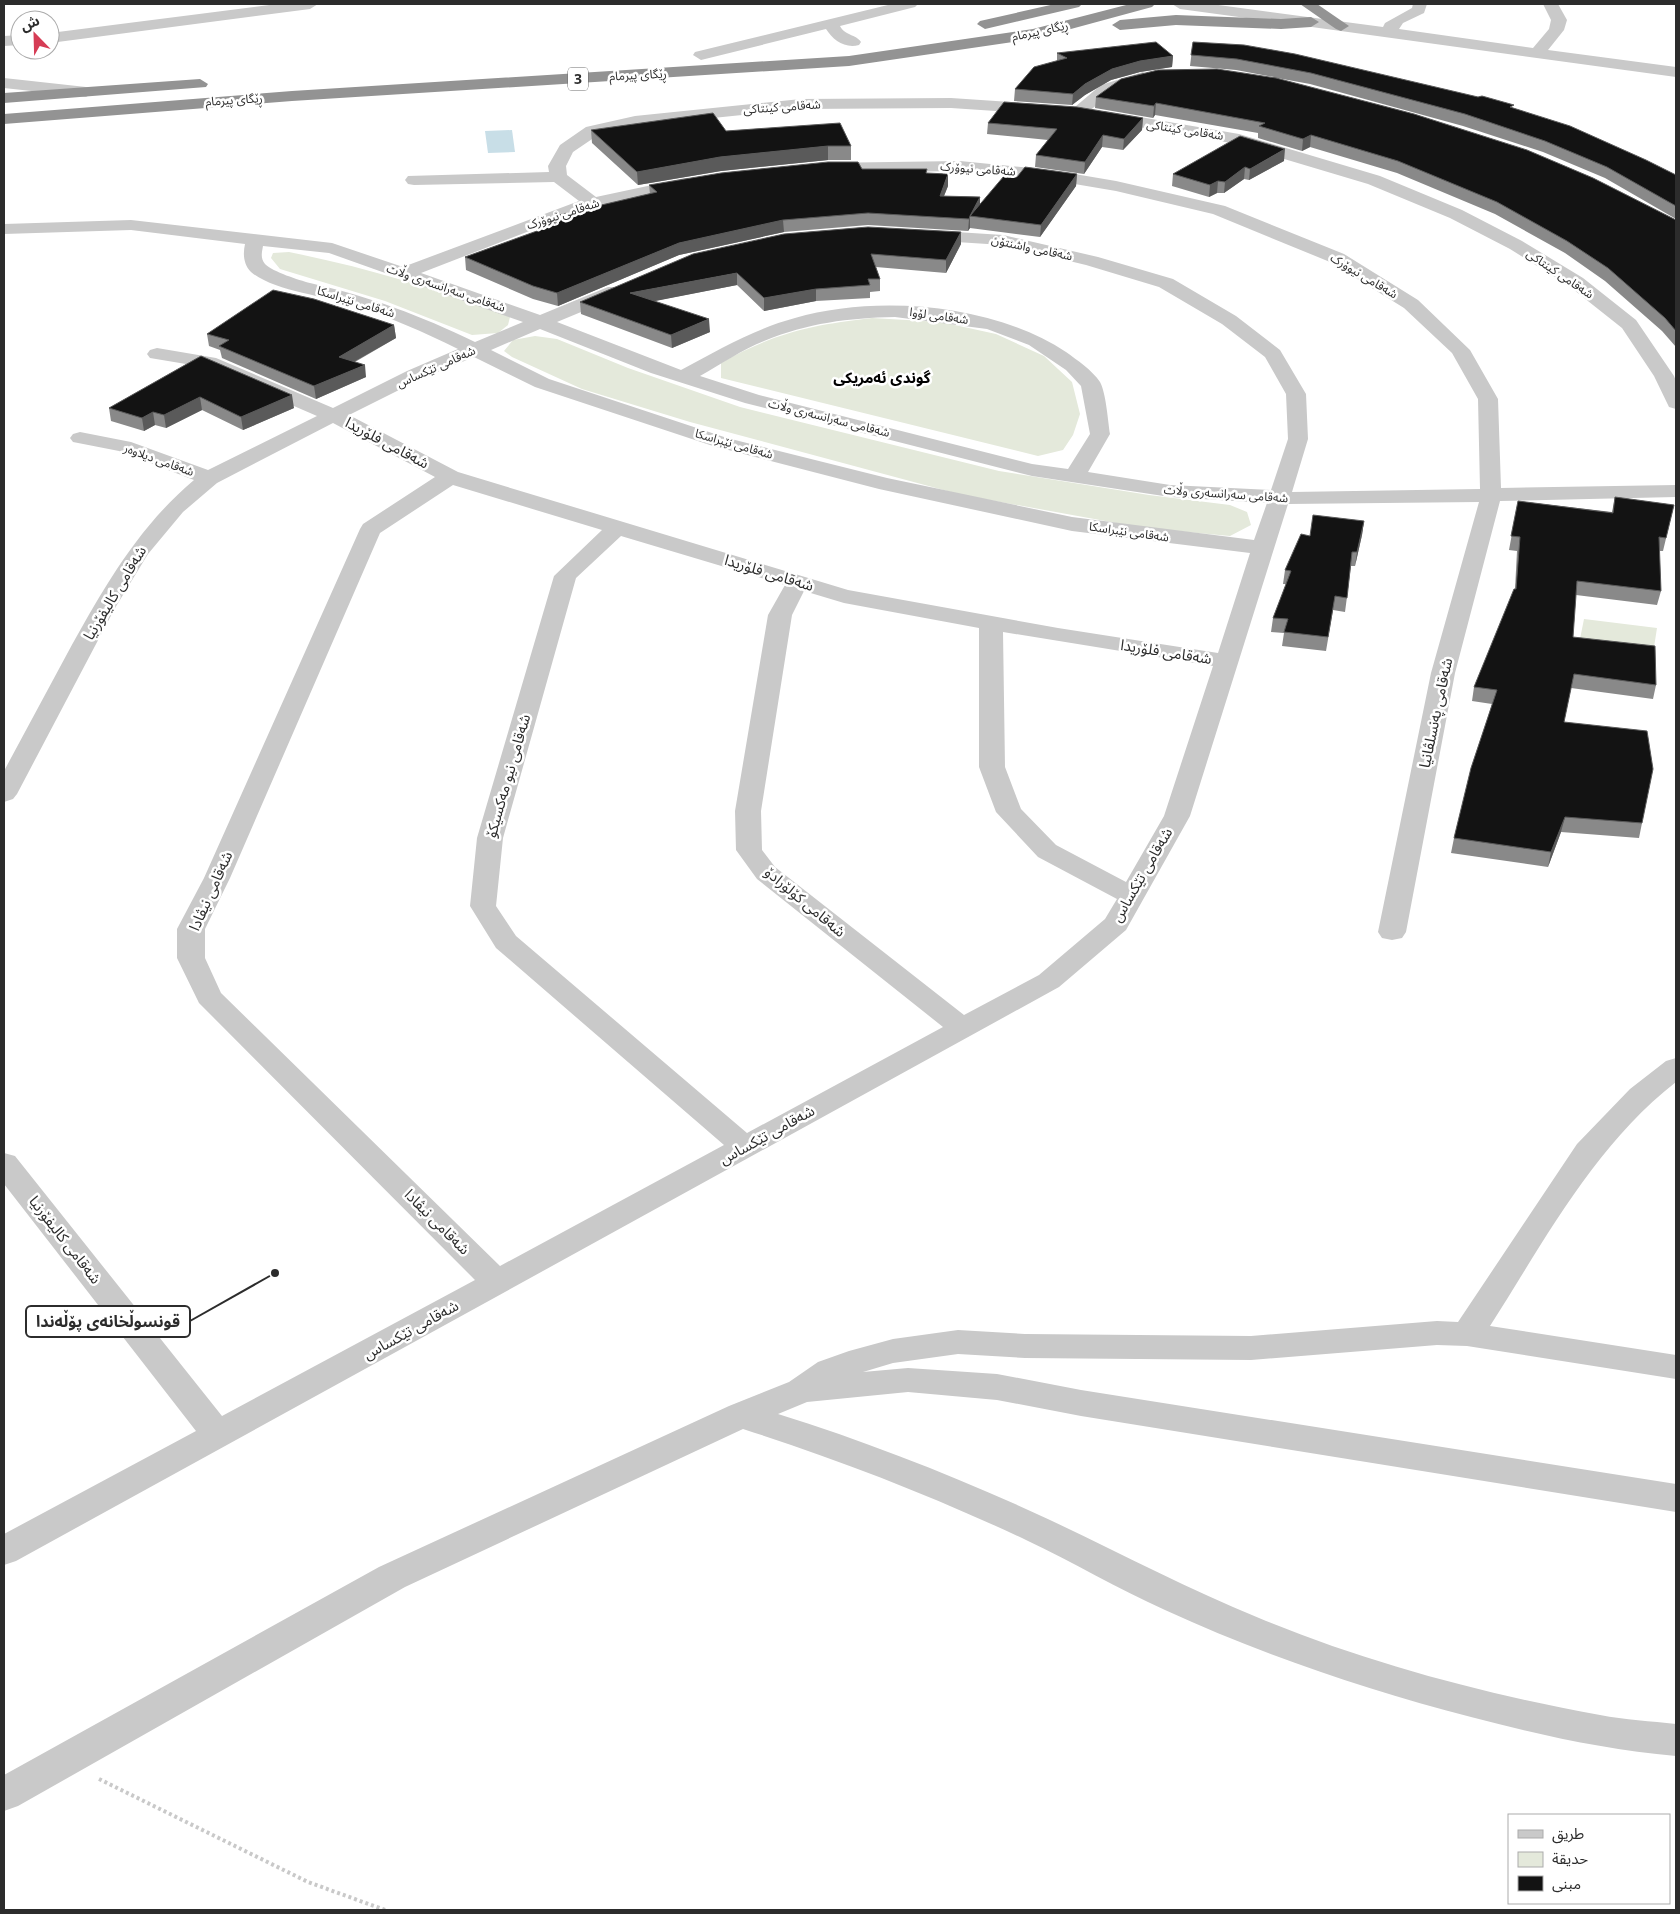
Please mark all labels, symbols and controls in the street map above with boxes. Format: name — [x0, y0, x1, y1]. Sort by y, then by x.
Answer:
north arrow — [10, 10, 60, 60]
text: ش — [17, 10, 42, 35]
street label: ڕێگای پیرمام — [1010, 16, 1070, 47]
street label: ڕێگای پیرمام — [609, 65, 667, 87]
road number: 3 — [568, 68, 588, 90]
street label: ڕێگای پیرمام — [205, 89, 263, 113]
street label: شەقامی کینتاکی — [743, 95, 821, 118]
street label: شەقامی کینتاکی — [1145, 115, 1225, 144]
street label: شەقامی نیوۆرک — [940, 157, 1016, 180]
street label: شەقامی نیوۆرک — [524, 194, 601, 233]
street label: شەقامی واشنتۆن — [990, 231, 1074, 264]
street label: شەقامی کینتاکی — [1523, 245, 1597, 302]
street label: شەقامی نیوۆرک — [1328, 249, 1401, 302]
street label: شەقامی سەرانسەری وڵات — [384, 259, 508, 316]
street label: شەقامی نێبراسکا — [315, 282, 397, 321]
street label: شەقامی لۆوا — [908, 303, 970, 328]
street label: شەقامی تێکساس — [394, 342, 478, 392]
district label: گوندی ئەمریکی — [833, 367, 931, 387]
street label: شەقامی سەرانسەری وڵات — [767, 394, 892, 441]
street label: شەقامی فلۆریدا — [342, 412, 433, 473]
street label: شەقامی نێبراسکا — [693, 424, 775, 463]
street label: شەقامی دیلاوەر — [121, 439, 197, 480]
street label: شەقامی سەرانسەری وڵات — [1163, 480, 1289, 506]
street label: شەقامی نێبراسکا — [1088, 517, 1170, 546]
street label: شەقامی کالیفۆرنیا — [78, 541, 150, 643]
street label: شەقامی فلۆریدا — [722, 549, 817, 595]
street label: شەقامی فلۆریدا — [1119, 634, 1214, 668]
street label: شەقامی پەنسلڤانیا — [1414, 656, 1458, 770]
street label: شەقامی نیو مەکسیکۆ — [480, 711, 534, 840]
street label: شەقامی تێکساس — [1106, 823, 1176, 925]
street label: شەقامی نیڤادا — [184, 847, 237, 934]
street label: شەقامی کۆلۆرادۆ — [761, 862, 850, 941]
street label: شەقامی تێکساس — [715, 1100, 818, 1169]
street label: شەقامی نیڤادا — [401, 1184, 475, 1259]
street label: شەقامی کالیفۆرنیا — [25, 1191, 107, 1288]
street label: شەقامی تێکساس — [359, 1295, 462, 1364]
callout: قونسوڵخانەی پۆڵەندا — [26, 1306, 190, 1337]
text: قونسوڵخانەی پۆڵەندا — [36, 1309, 180, 1332]
legend — [1508, 1814, 1670, 1904]
text: طريق — [1552, 1823, 1584, 1844]
text: حديقة — [1552, 1848, 1588, 1868]
text: مبنى — [1552, 1873, 1581, 1893]

